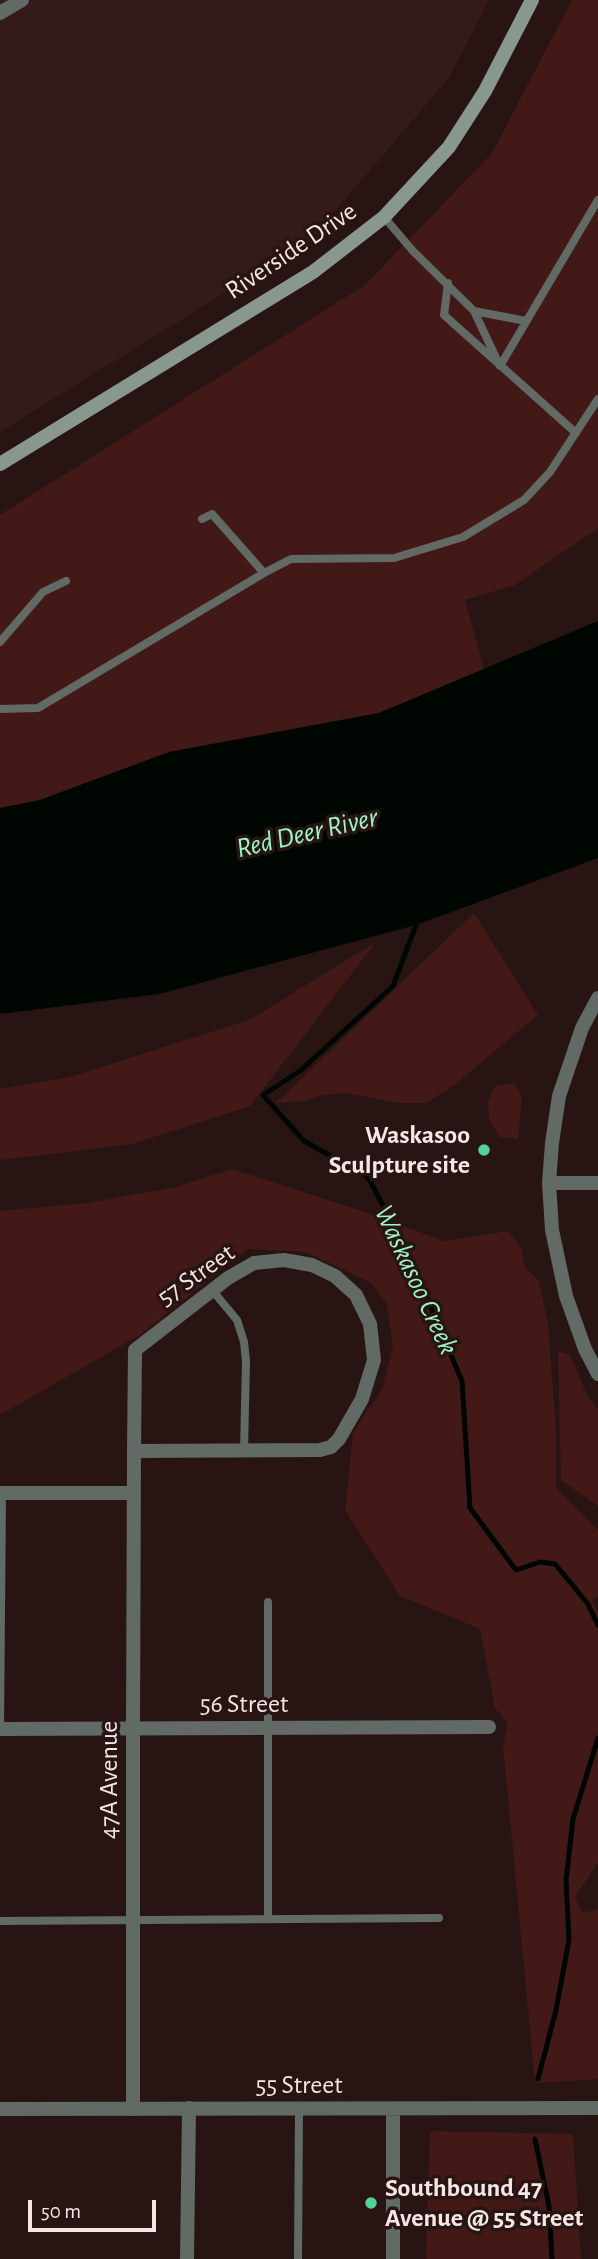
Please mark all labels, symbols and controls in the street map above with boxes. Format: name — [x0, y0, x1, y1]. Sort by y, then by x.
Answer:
street label: Riverside Drive — [219, 196, 363, 306]
water label: Red Deer River — [233, 800, 381, 866]
place label: Waskasoo Sculpture site — [329, 1119, 470, 1180]
marker: Waskasoo Sculpture site — [476, 1142, 492, 1158]
water label: Waskasoo Creek — [367, 1200, 465, 1360]
street label: 57 Street — [151, 1237, 241, 1313]
street label: 56 Street — [200, 1688, 288, 1720]
street label: 47A Avenue — [93, 1721, 125, 1839]
street label: 55 Street — [255, 2069, 343, 2101]
place label: Southbound 47 Avenue @ 55 Street — [385, 2172, 583, 2234]
scale bar — [32, 2186, 159, 2230]
marker: Southbound 47 Avenue @ 55 Street — [363, 2195, 379, 2211]
text: 50 m — [41, 2201, 81, 2222]

